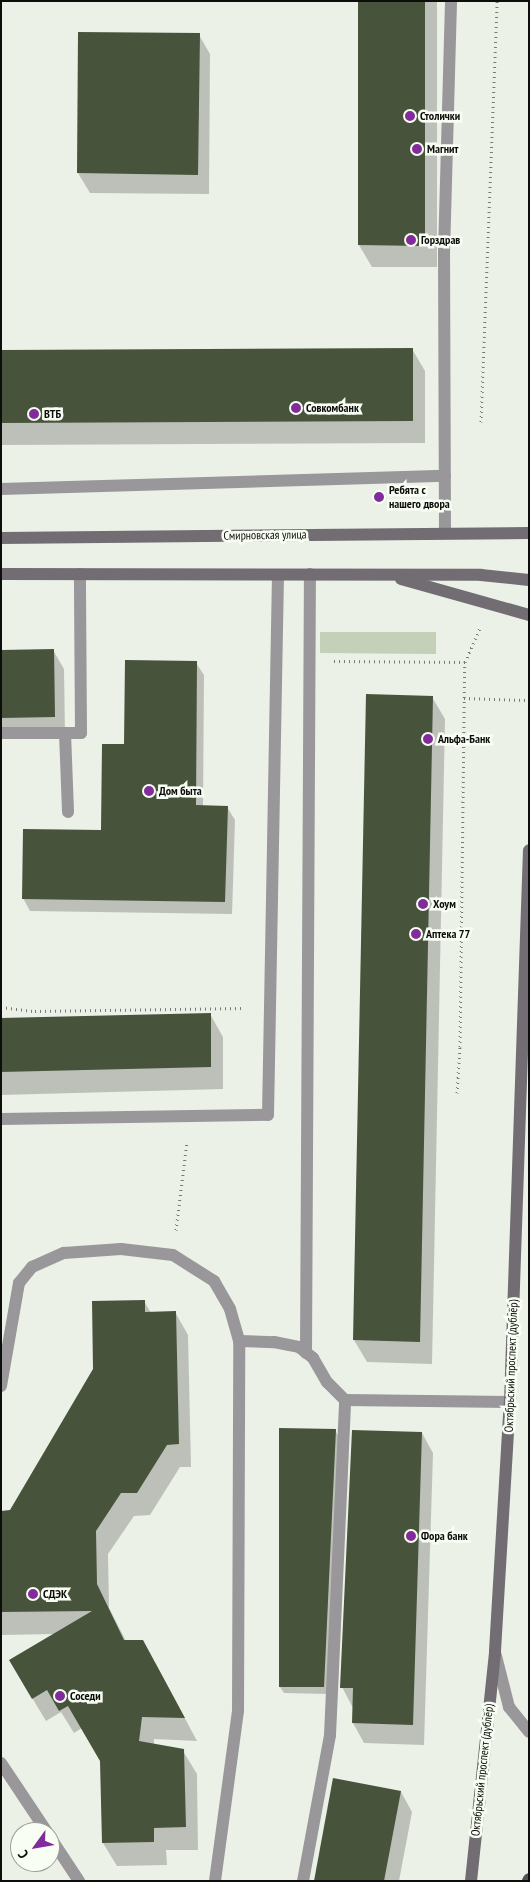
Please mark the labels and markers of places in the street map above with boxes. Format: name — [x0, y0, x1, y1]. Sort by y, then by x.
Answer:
place label: Столички — [420, 109, 460, 123]
marker: Столички — [404, 110, 416, 122]
place label: Магнит — [427, 142, 458, 156]
marker: Магнит — [411, 143, 423, 155]
place label: Горздрав — [421, 233, 460, 247]
marker: Горздрав — [405, 234, 417, 246]
place label: Совкомбанк — [306, 401, 359, 415]
marker: Совкомбанк — [290, 402, 302, 414]
place label: ВТБ — [44, 407, 61, 421]
marker: ВТБ — [28, 408, 40, 420]
place label: Ребята с нашего двора — [389, 483, 450, 511]
marker: Ребята с нашего двора — [373, 491, 385, 503]
place label: Альфа-Банк — [438, 732, 490, 746]
marker: Альфа-Банк — [422, 733, 434, 745]
place label: Дом быта — [159, 784, 202, 798]
marker: Дом быта — [143, 785, 155, 797]
place label: Хоум — [433, 897, 456, 911]
marker: Хоум — [417, 898, 429, 910]
place label: Аптека 77 — [426, 927, 470, 941]
marker: Аптека 77 — [410, 928, 422, 940]
place label: Фора банк — [421, 1529, 468, 1543]
marker: Фора банк — [405, 1530, 417, 1542]
place label: СДЭК — [43, 1587, 67, 1601]
marker: СДЭК — [27, 1588, 39, 1600]
place label: Соседи — [70, 1689, 101, 1703]
marker: Соседи — [54, 1690, 66, 1702]

